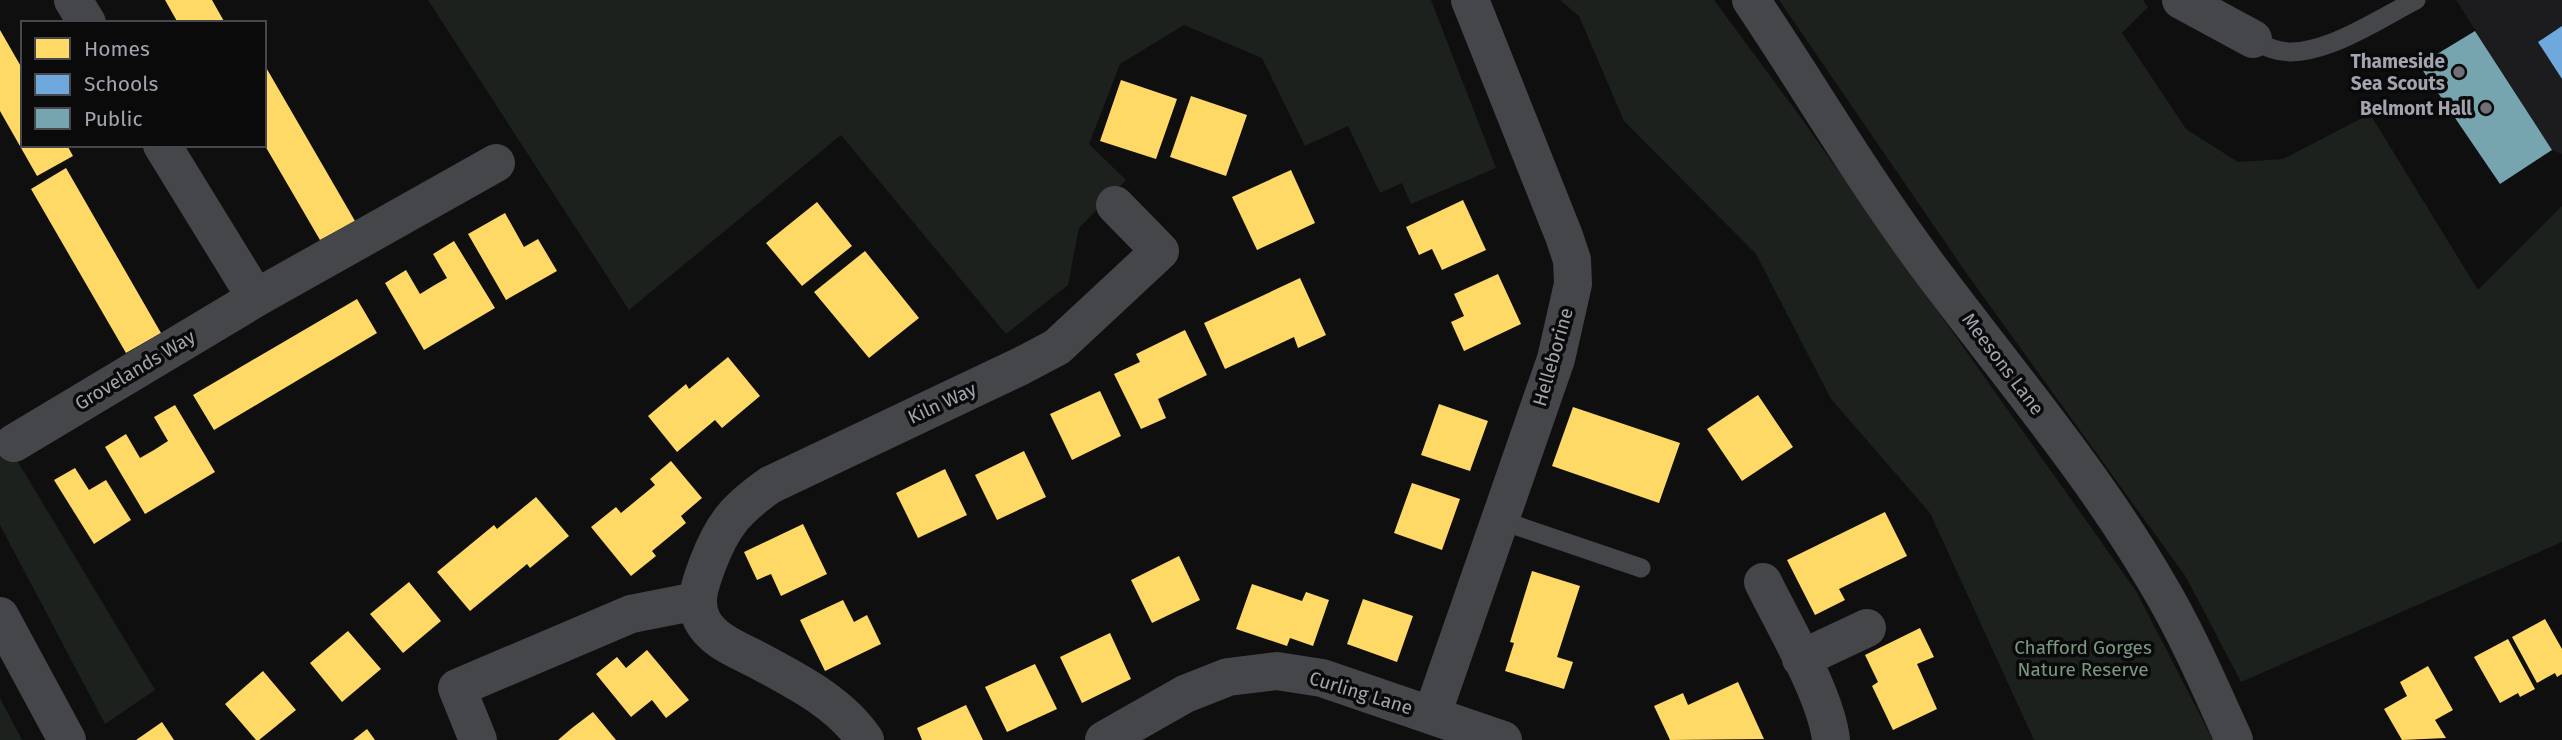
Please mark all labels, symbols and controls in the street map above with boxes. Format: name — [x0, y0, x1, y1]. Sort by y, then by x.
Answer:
legend — [21, 21, 266, 147]
text: Homes — [84, 36, 150, 62]
place label: Thameside Sea Scouts — [2350, 50, 2445, 95]
marker: Thameside Sea Scouts — [2451, 64, 2467, 80]
text: Schools — [84, 71, 158, 97]
place label: Belmont Hall — [2360, 97, 2472, 120]
marker: Belmont Hall — [2478, 100, 2494, 116]
text: Public — [84, 106, 142, 132]
street label: Helleborine — [1528, 305, 1578, 409]
street label: Meesons Lane — [1957, 309, 2049, 419]
street label: Grovelands Way — [71, 325, 200, 415]
street label: Kiln Way — [904, 377, 980, 429]
park label: Chafford Gorges Nature Reserve — [2014, 636, 2152, 681]
street label: Curling Lane — [1307, 666, 1415, 720]

